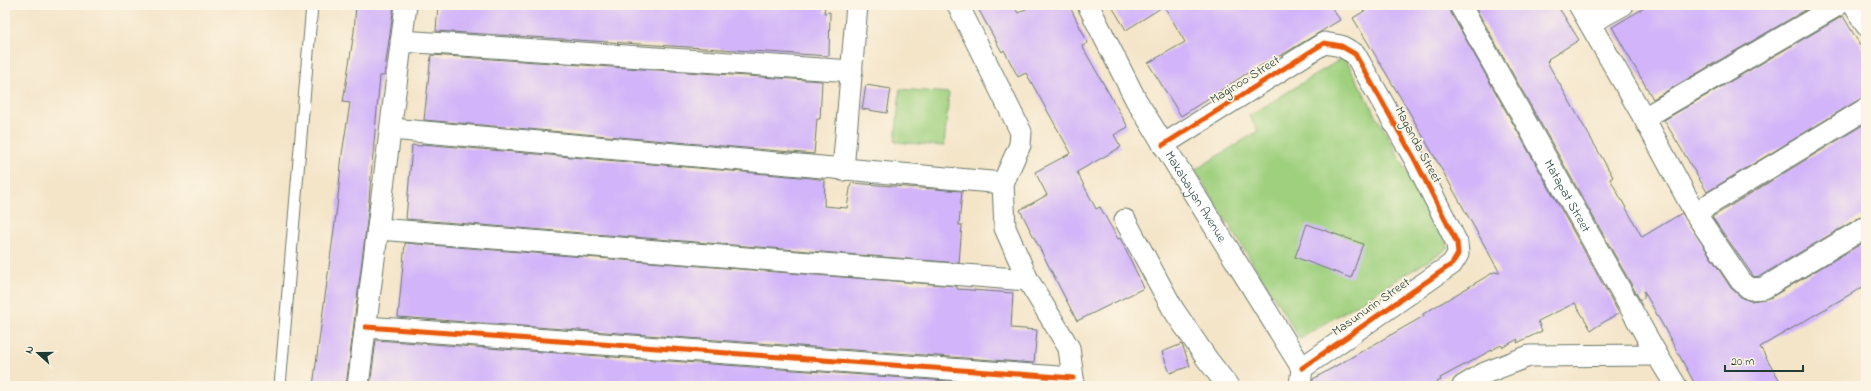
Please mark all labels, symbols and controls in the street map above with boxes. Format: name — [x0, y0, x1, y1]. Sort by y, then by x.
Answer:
street label: Maginoo Street — [1206, 51, 1285, 110]
street label: Maganda Street — [1389, 103, 1447, 188]
street label: Makabayan Avenue — [1160, 147, 1231, 246]
street label: Matapat Street — [1539, 156, 1596, 236]
street label: Masunurin Street — [1328, 273, 1414, 341]
north arrow — [18, 333, 58, 373]
text: N — [21, 343, 38, 356]
scale bar — [1725, 347, 1803, 373]
text: 20 m — [1731, 353, 1754, 371]

